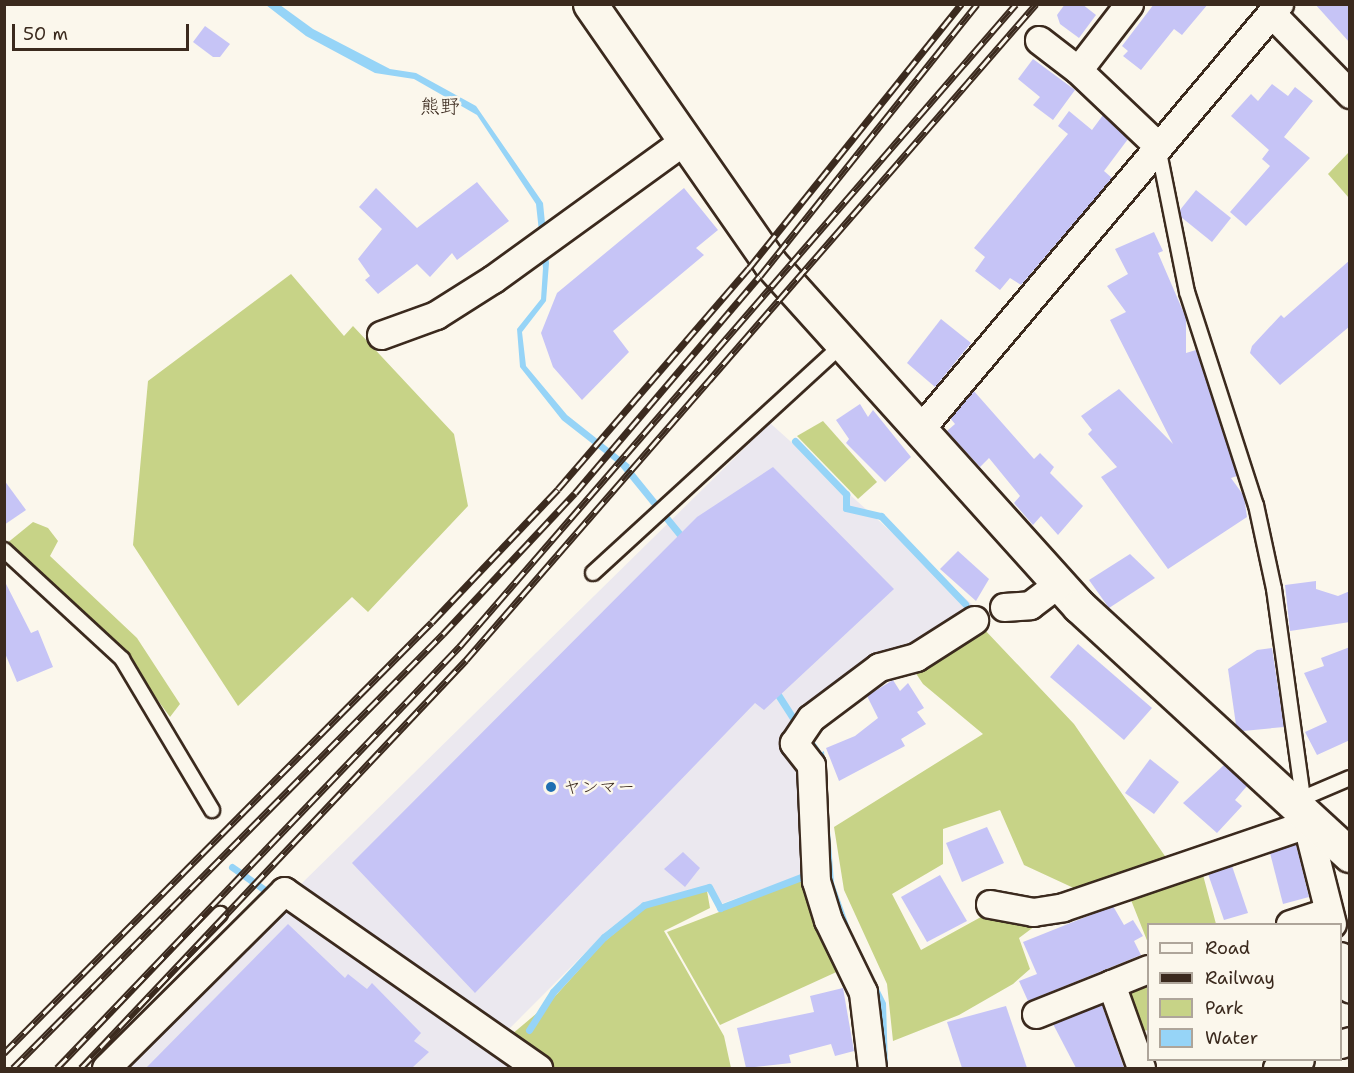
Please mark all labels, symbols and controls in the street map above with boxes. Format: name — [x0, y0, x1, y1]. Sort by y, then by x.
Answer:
scale bar — [15, 12, 192, 50]
text: 50 m — [23, 22, 68, 46]
district label: 熊野 — [420, 94, 460, 118]
place label: ヤンマー — [563, 776, 635, 798]
marker: ヤンマー — [544, 780, 558, 794]
legend — [1147, 923, 1342, 1061]
text: Road — [1205, 936, 1250, 960]
text: Railway — [1205, 966, 1275, 990]
text: Park — [1205, 996, 1244, 1020]
text: Water — [1205, 1026, 1258, 1050]

